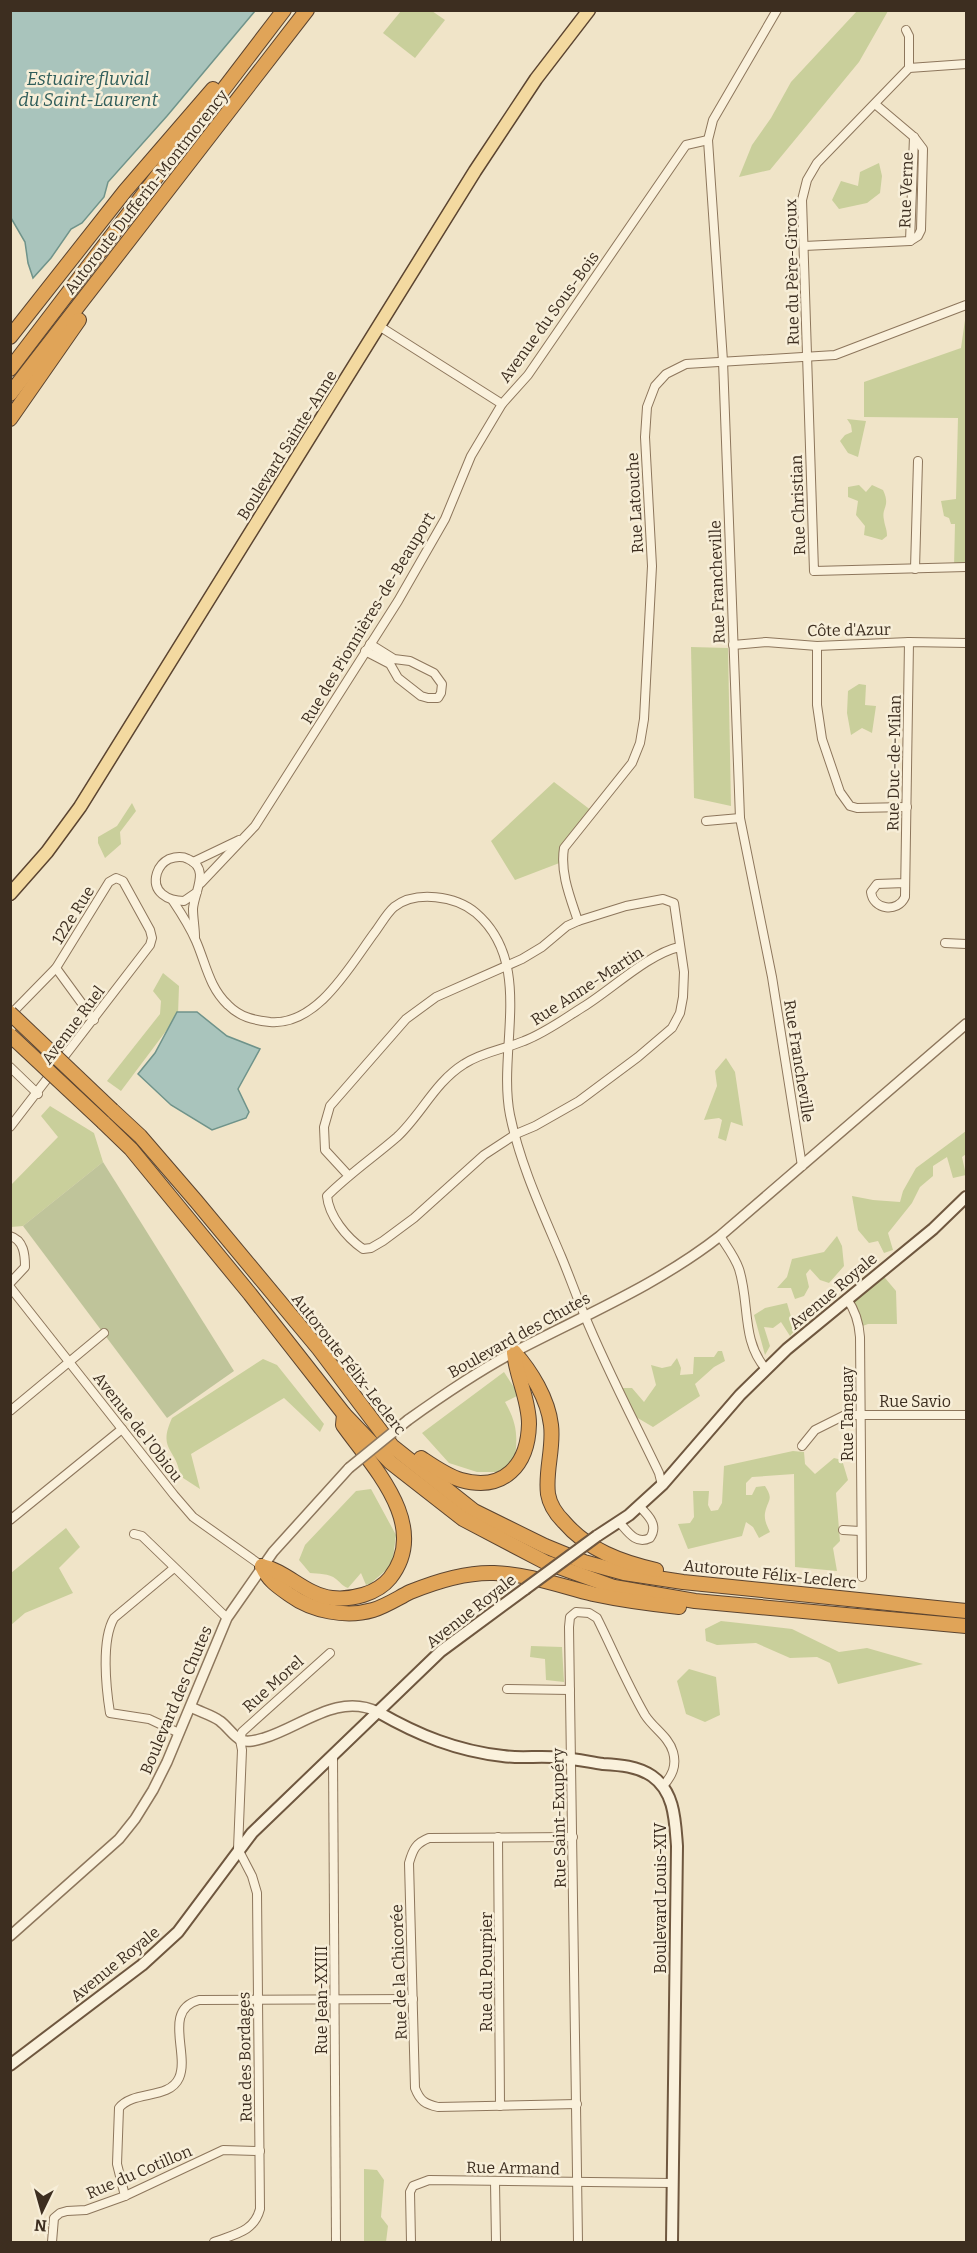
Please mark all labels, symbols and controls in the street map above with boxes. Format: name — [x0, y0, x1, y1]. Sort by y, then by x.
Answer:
water label: Estuaire fluvial du Saint-Laurent — [18, 68, 158, 111]
street label: Autoroute Dufferin-Montmorency — [60, 86, 232, 298]
street label: Rue Verne — [895, 151, 917, 229]
street label: Rue du Père-Giroux — [781, 198, 803, 346]
street label: Avenue du Sous-Bois — [495, 248, 603, 386]
street label: Boulevard Sainte-Anne — [233, 367, 341, 523]
street label: Rue Latouche — [623, 452, 647, 554]
street label: Rue Christian — [787, 454, 809, 556]
street label: Rue des Pionnières-de-Beauport — [297, 509, 439, 727]
street label: Rue Francheville — [705, 520, 729, 644]
street label: Côte d'Azur — [807, 620, 891, 640]
street label: Rue Duc-de-Milan — [883, 695, 905, 831]
street label: 122e Rue — [48, 882, 98, 948]
street label: Rue Anne-Martin — [527, 943, 647, 1029]
street label: Avenue Ruel — [37, 982, 109, 1068]
street label: Rue Francheville — [780, 998, 818, 1124]
street label: Avenue Royale — [785, 1249, 881, 1333]
street label: Boulevard des Chutes — [445, 1288, 593, 1382]
street label: Autoroute Félix-Leclerc — [288, 1290, 410, 1438]
street label: Rue Tanguay — [838, 1366, 857, 1462]
street label: Avenue de l'Obiou — [89, 1369, 187, 1485]
street label: Rue Savio — [879, 1392, 951, 1411]
street label: Autoroute Félix-Leclerc — [683, 1555, 857, 1593]
street label: Avenue Royale — [422, 1570, 520, 1652]
street label: Boulevard des Chutes — [136, 1623, 216, 1777]
street label: Rue Morel — [239, 1651, 308, 1716]
street label: Rue Saint-Exupéry — [548, 1747, 570, 1888]
street label: Boulevard Louis-XIV — [651, 1821, 670, 1974]
street label: Rue de la Chicorée — [387, 1904, 411, 2040]
street label: Rue du Pourpier — [477, 1912, 496, 2032]
street label: Avenue Royale — [67, 1922, 163, 2006]
street label: Rue Jean-XXIII — [312, 1946, 331, 2054]
street label: Rue des Bordages — [234, 1992, 256, 2122]
street label: Rue du Cotillon — [83, 2141, 195, 2203]
street label: Rue Armand — [466, 2158, 560, 2178]
north arrow — [12, 2181, 72, 2241]
text: N — [34, 2215, 48, 2235]

